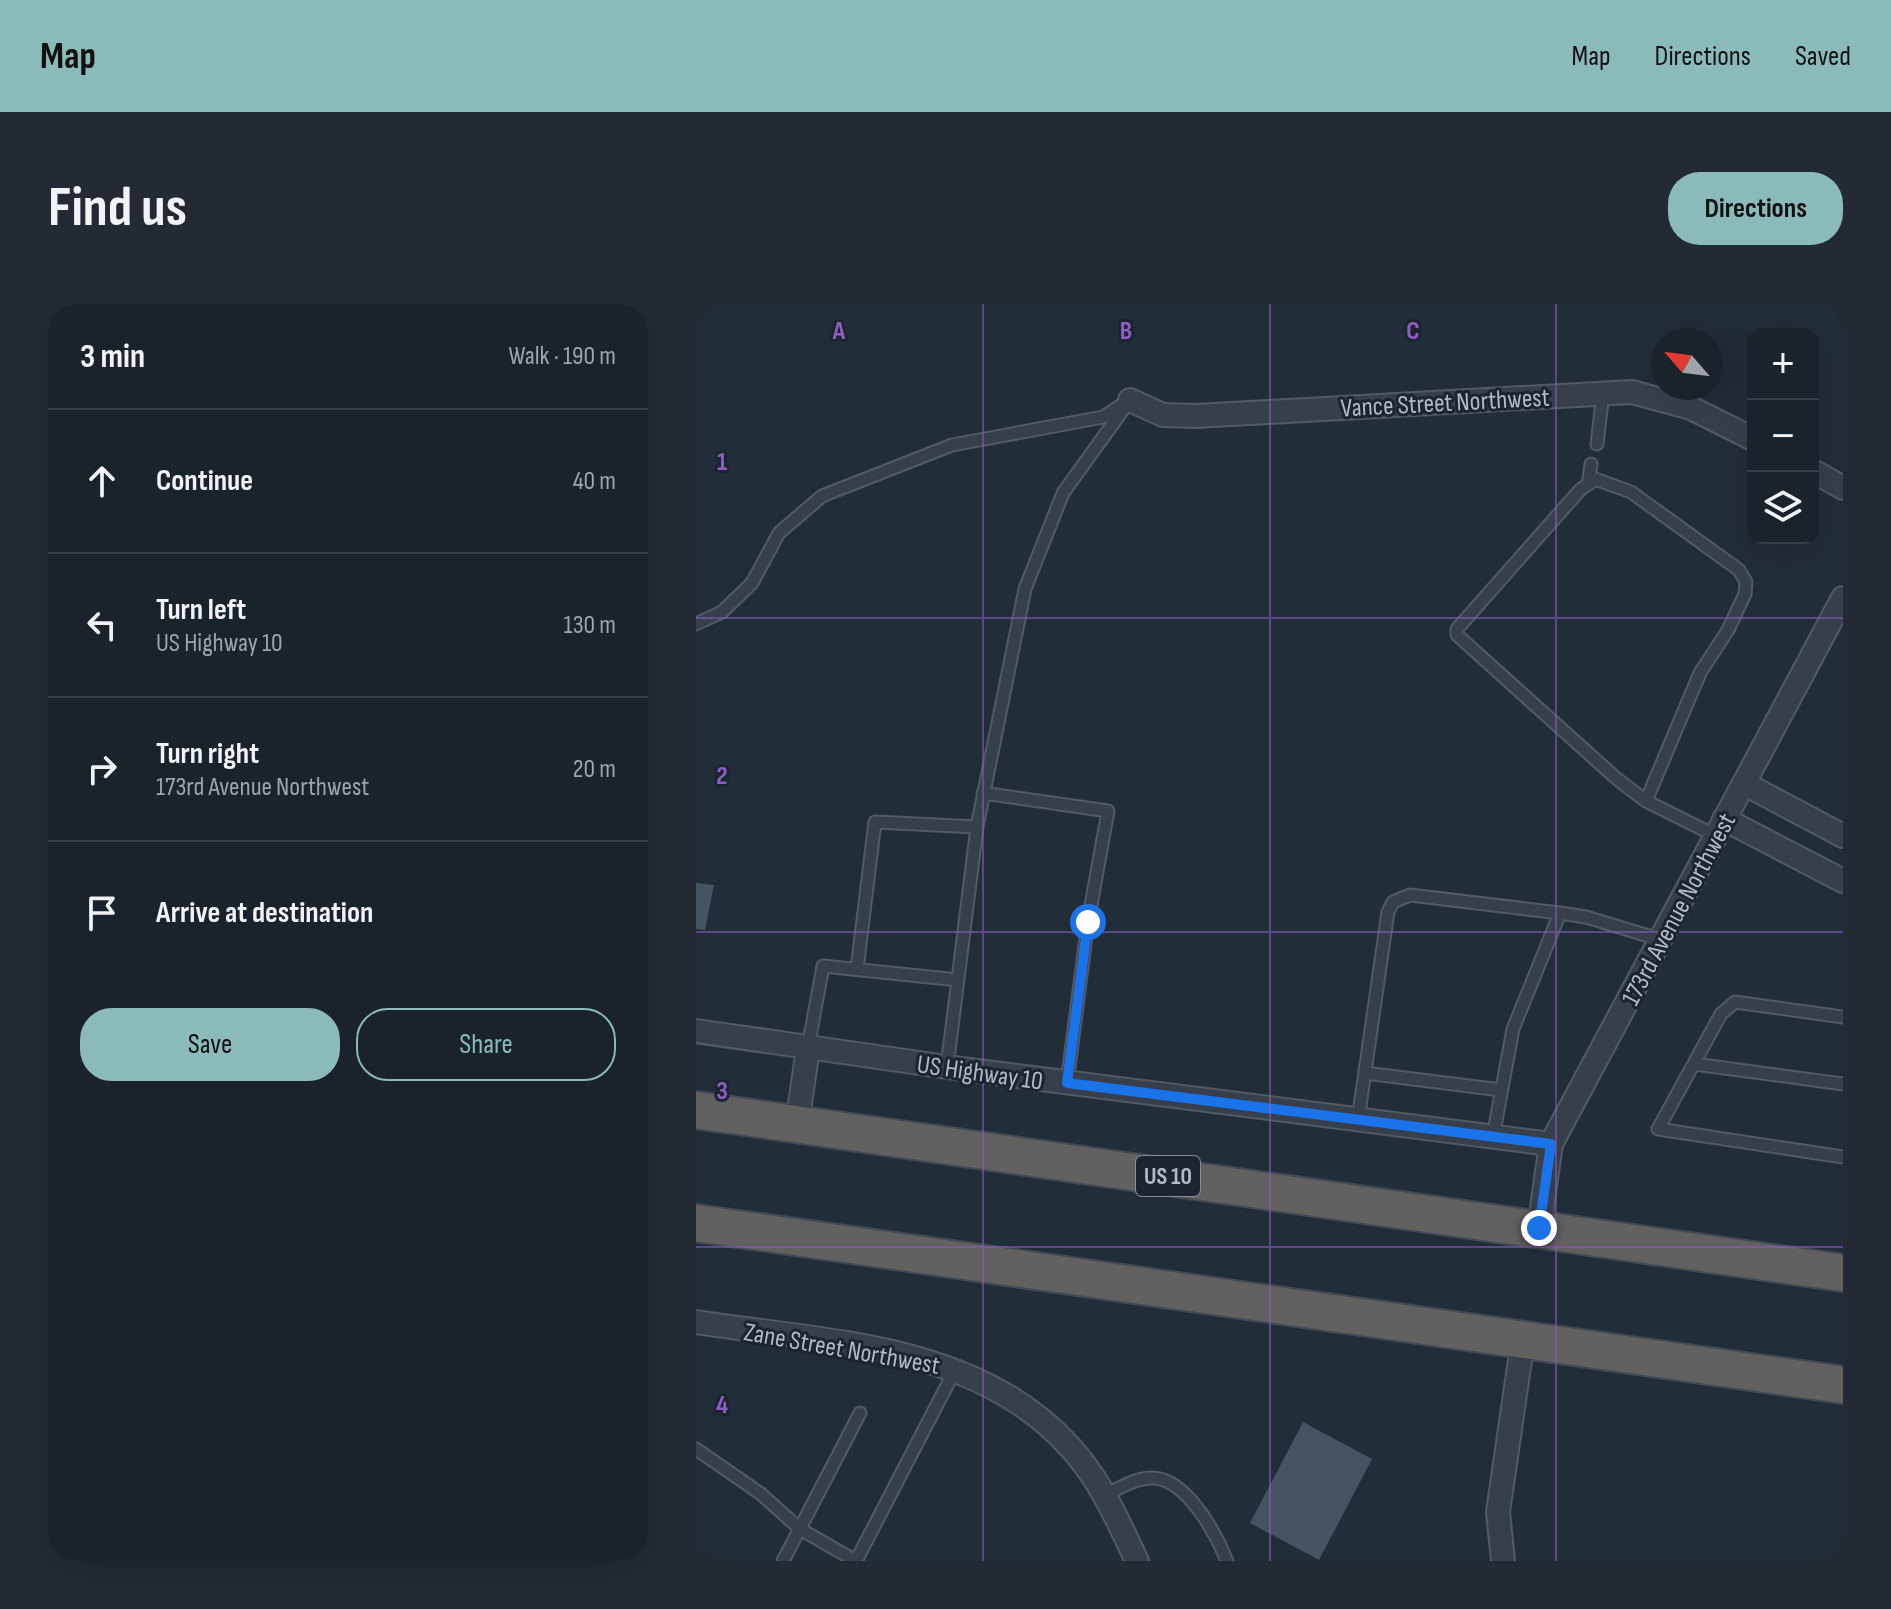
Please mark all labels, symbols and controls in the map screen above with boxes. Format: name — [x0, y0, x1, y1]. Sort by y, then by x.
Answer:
text: Map — [40, 34, 96, 79]
text: Map — [1572, 40, 1611, 73]
text: Directions — [1655, 40, 1751, 73]
text: Saved — [1795, 40, 1851, 73]
button: Directions — [1668, 172, 1843, 245]
text: Find us — [48, 175, 187, 242]
text: A — [832, 316, 846, 347]
text: B — [1120, 316, 1132, 347]
text: C — [1406, 316, 1420, 347]
north arrow — [1651, 328, 1723, 400]
map controls — [1747, 328, 1819, 544]
button: + — [1747, 328, 1819, 400]
text: 3 min — [80, 336, 145, 377]
text: Walk · 190 m — [509, 341, 616, 372]
street label: Vance Street Northwest — [1340, 383, 1550, 424]
button: − — [1747, 400, 1819, 472]
text: 1 — [717, 447, 727, 478]
icon: ahead — [80, 459, 124, 503]
text: Continue — [156, 463, 253, 499]
text: 40 m — [573, 466, 616, 497]
button: layers — [1747, 472, 1819, 544]
text: Turn left — [156, 592, 246, 628]
icon: left — [80, 603, 124, 647]
text: 130 m — [564, 610, 616, 641]
text: US Highway 10 — [156, 628, 283, 659]
text: Turn right — [156, 736, 259, 772]
icon: right — [80, 747, 124, 791]
text: 20 m — [573, 754, 616, 785]
text: 2 — [716, 761, 728, 792]
text: 173rd Avenue Northwest — [156, 772, 369, 803]
street label: 173rd Avenue Northwest — [1616, 808, 1743, 1011]
icon: arrive — [80, 891, 124, 935]
text: Arrive at destination — [156, 895, 373, 931]
route start — [1070, 904, 1106, 940]
button: Save — [80, 1008, 340, 1081]
button: Share — [356, 1008, 616, 1081]
street label: US Highway 10 — [915, 1049, 1045, 1098]
text: 3 — [716, 1076, 728, 1107]
road number: US 10 — [1136, 1156, 1200, 1196]
route end — [1521, 1210, 1557, 1246]
street label: Zane Street Northwest — [741, 1317, 942, 1382]
text: 4 — [716, 1390, 728, 1421]

